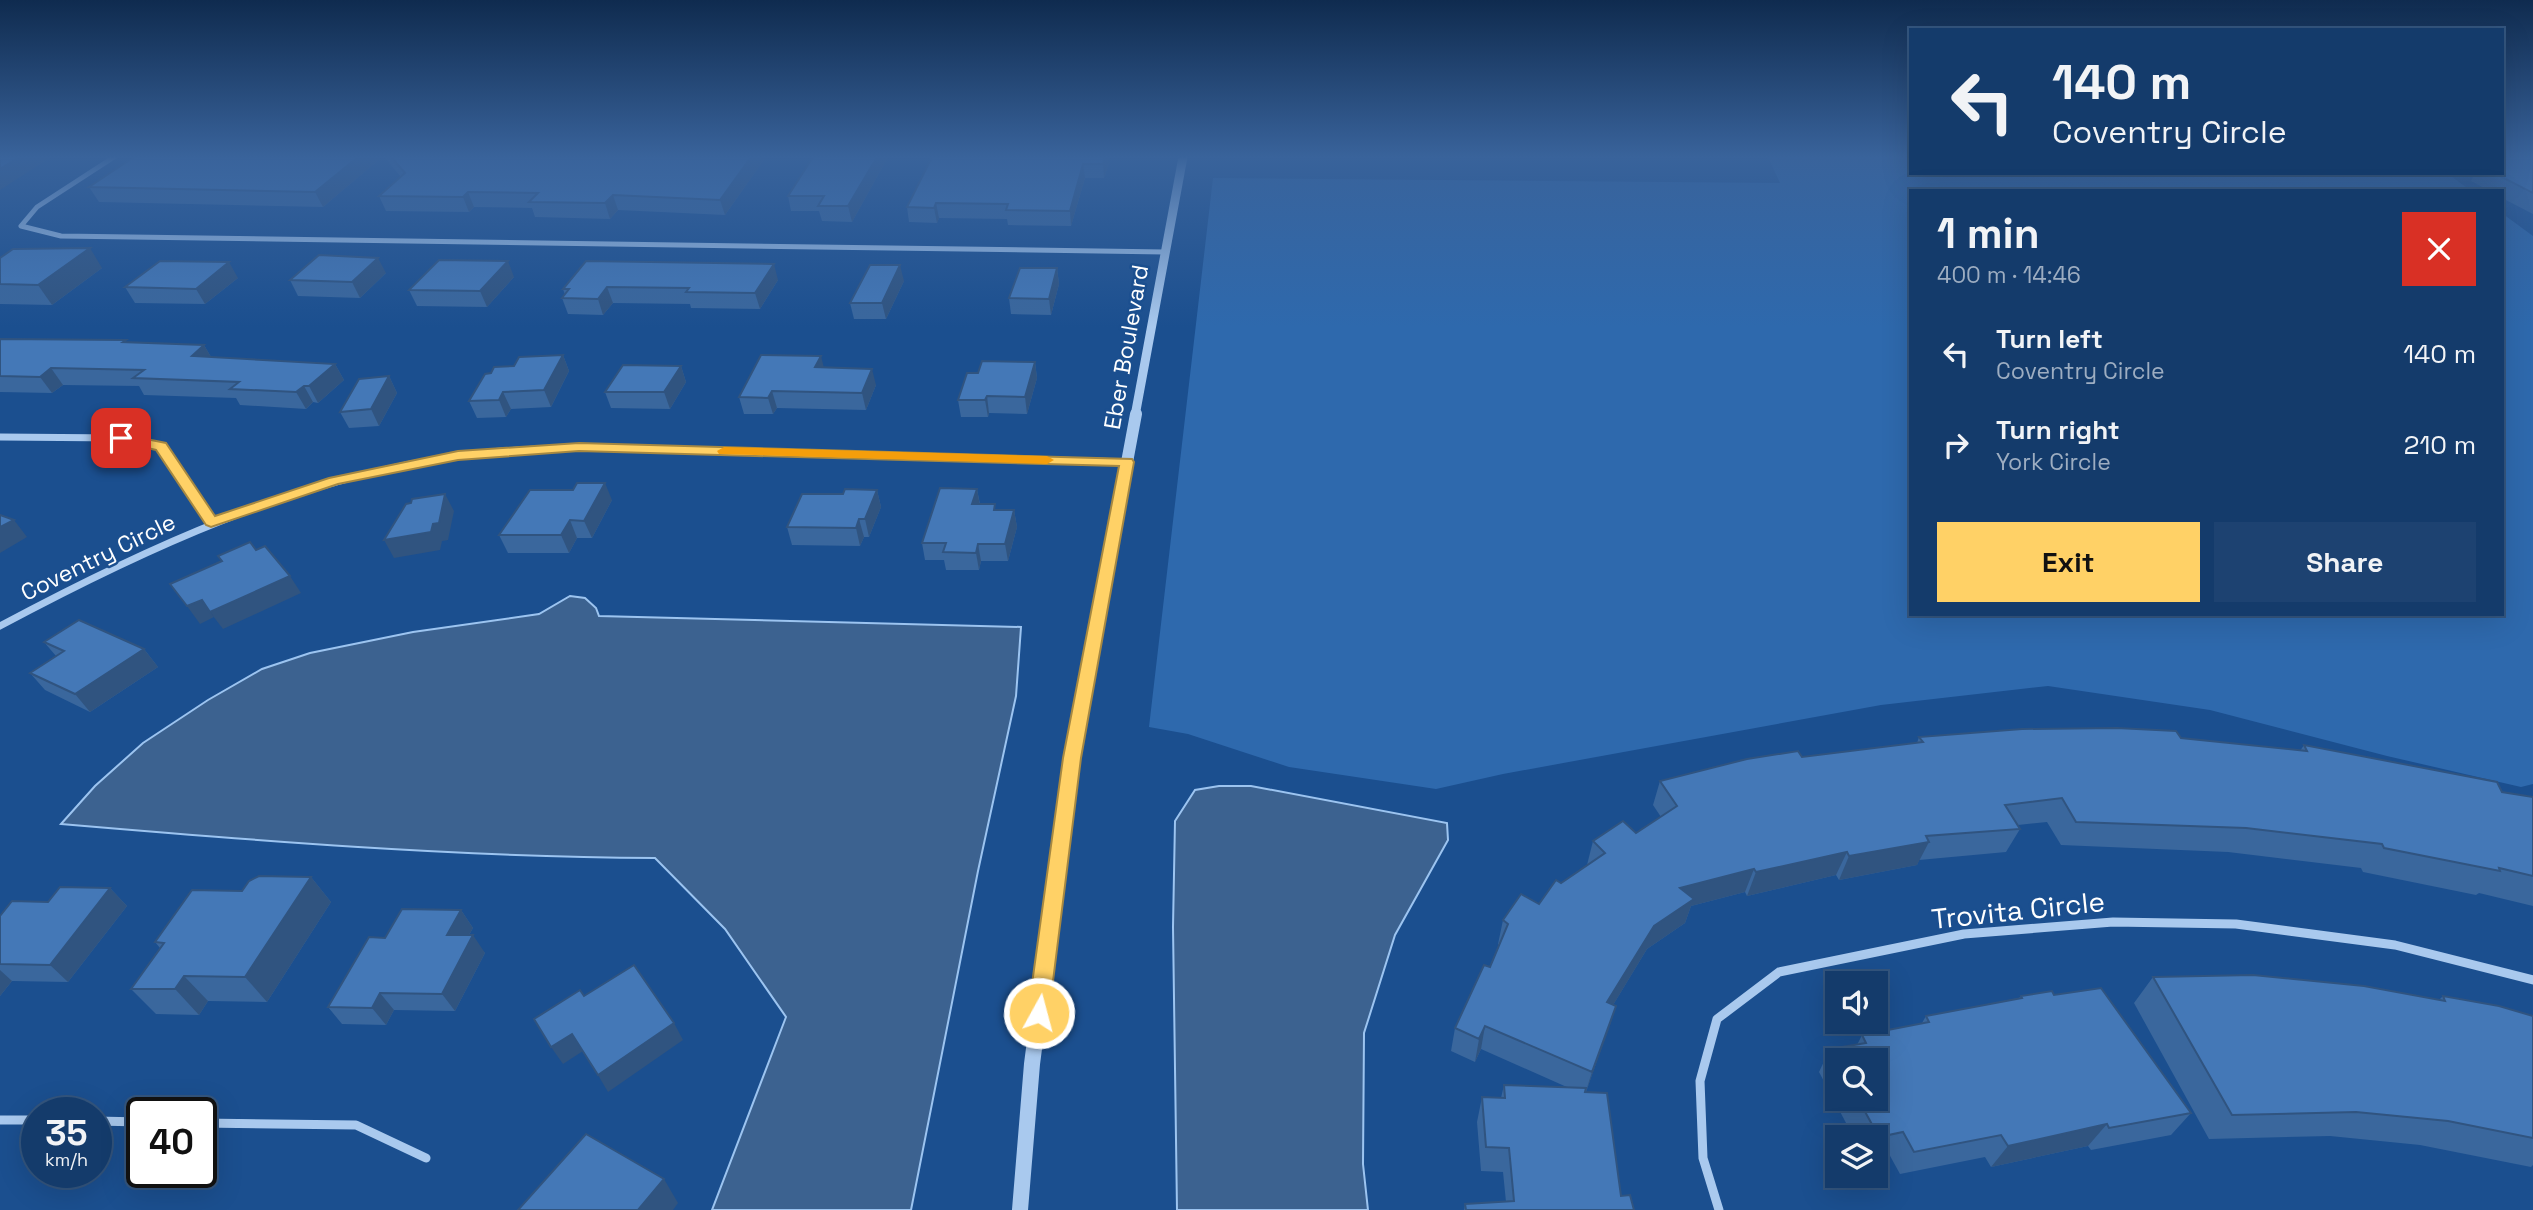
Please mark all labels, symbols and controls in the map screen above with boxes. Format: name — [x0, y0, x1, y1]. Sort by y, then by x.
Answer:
text: 140 m — [2052, 51, 2191, 113]
icon: left — [1937, 56, 2028, 147]
text: Coventry Circle — [2052, 112, 2287, 152]
text: 1 min — [1937, 207, 2040, 260]
button: close — [2402, 212, 2476, 286]
text: 400 m · 14:46 — [1937, 260, 2081, 290]
street label: Eber Boulevard — [1097, 262, 1155, 432]
text: Turn left — [1996, 322, 2103, 356]
icon: left — [1937, 335, 1975, 373]
text: 140 m — [2403, 337, 2476, 371]
text: Coventry Circle — [1996, 356, 2165, 386]
pin — [91, 408, 151, 468]
text: Turn right — [1996, 413, 2120, 447]
icon: arrive — [102, 419, 140, 457]
icon: right — [1937, 426, 1975, 464]
text: 210 m — [2404, 428, 2476, 462]
text: York Circle — [1996, 447, 2111, 477]
street label: Coventry Circle — [16, 507, 180, 607]
button: Exit — [1937, 522, 2200, 602]
button: Share — [2214, 522, 2476, 602]
street label: Trovita Circle — [1929, 883, 2107, 937]
map controls — [1825, 971, 1888, 1188]
button: sound — [1825, 971, 1888, 1034]
position arrow — [1002, 976, 1076, 1050]
button: search — [1825, 1048, 1888, 1111]
speed limit sign: 40 — [126, 1097, 217, 1188]
text: 35 — [45, 1111, 88, 1155]
button: layers — [1825, 1125, 1888, 1188]
text: km/h — [45, 1148, 88, 1171]

